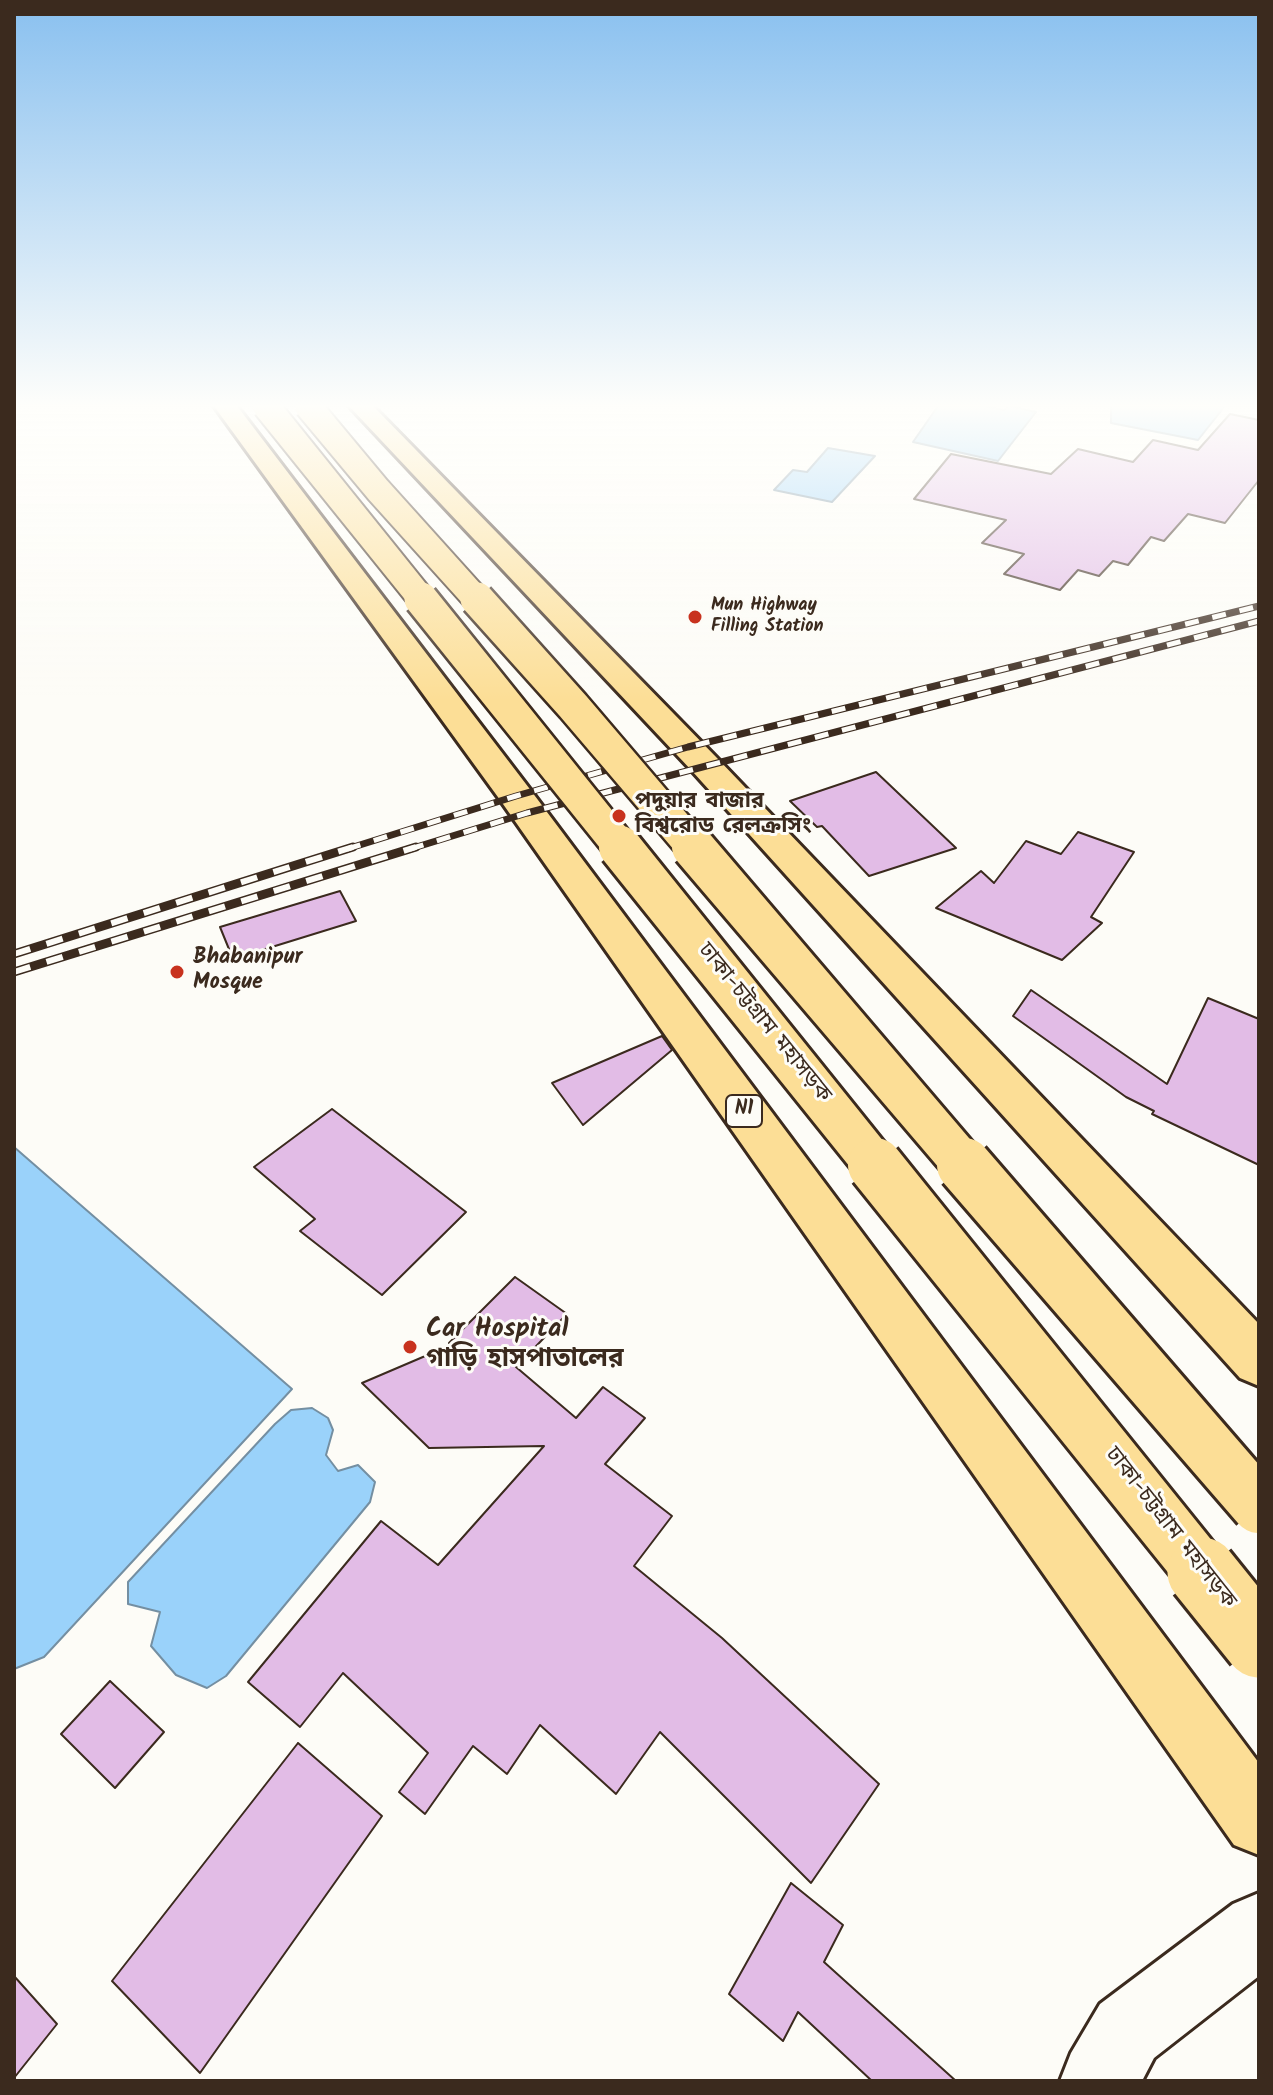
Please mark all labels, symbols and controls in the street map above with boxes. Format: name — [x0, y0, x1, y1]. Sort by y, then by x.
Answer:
place label: Mun Highway Filling Station — [711, 596, 823, 638]
marker: Mun Highway Filling Station — [686, 608, 704, 626]
place label: পদুয়ার বাজার বিশ্বরোড রেলক্রসিং — [635, 790, 812, 842]
marker: পদুয়ার বাজার বিশ্বরোড রেলক্রসিং — [610, 807, 628, 825]
street label: ঢাকা-চট্টগ্রাম মহাসড়ক — [691, 939, 835, 1109]
place label: Bhabanipur Mosque — [193, 946, 302, 998]
marker: Bhabanipur Mosque — [168, 963, 186, 981]
road number: N1 — [726, 1095, 762, 1127]
place label: Car Hospital গাড়ি হাসপাতালের — [426, 1316, 624, 1378]
marker: Car Hospital গাড়ি হাসপাতালের — [401, 1338, 419, 1356]
street label: ঢাকা-চট্টগ্রাম মহাসড়ক — [1098, 1443, 1240, 1615]

